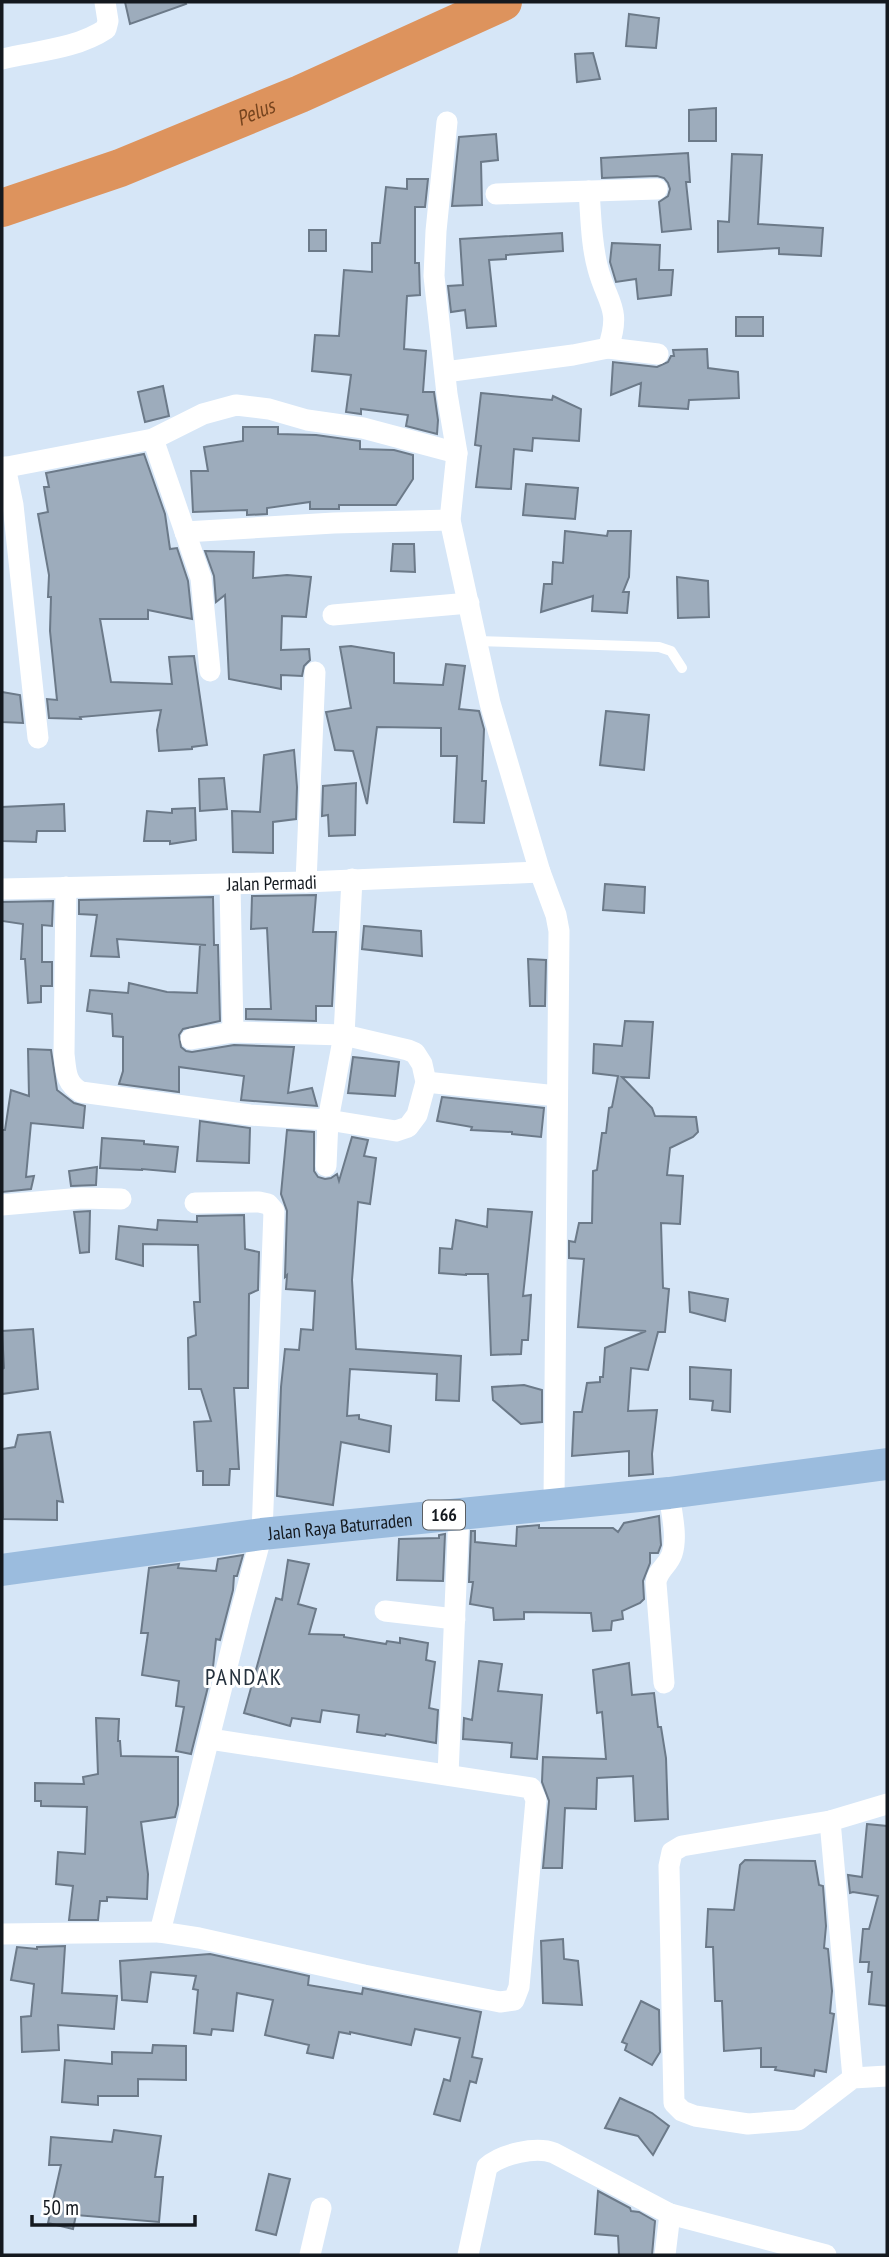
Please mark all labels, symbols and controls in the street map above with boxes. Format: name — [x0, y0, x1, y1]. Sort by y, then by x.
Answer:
water label: Pelus — [232, 91, 280, 132]
street label: Jalan Permadi — [226, 870, 317, 896]
road number: 166 — [423, 1500, 465, 1530]
street label: Jalan Raya Baturraden — [266, 1507, 413, 1545]
district label: PANDAK — [205, 1662, 283, 1691]
scale bar — [32, 2184, 194, 2228]
text: 50 m — [42, 2194, 79, 2221]

